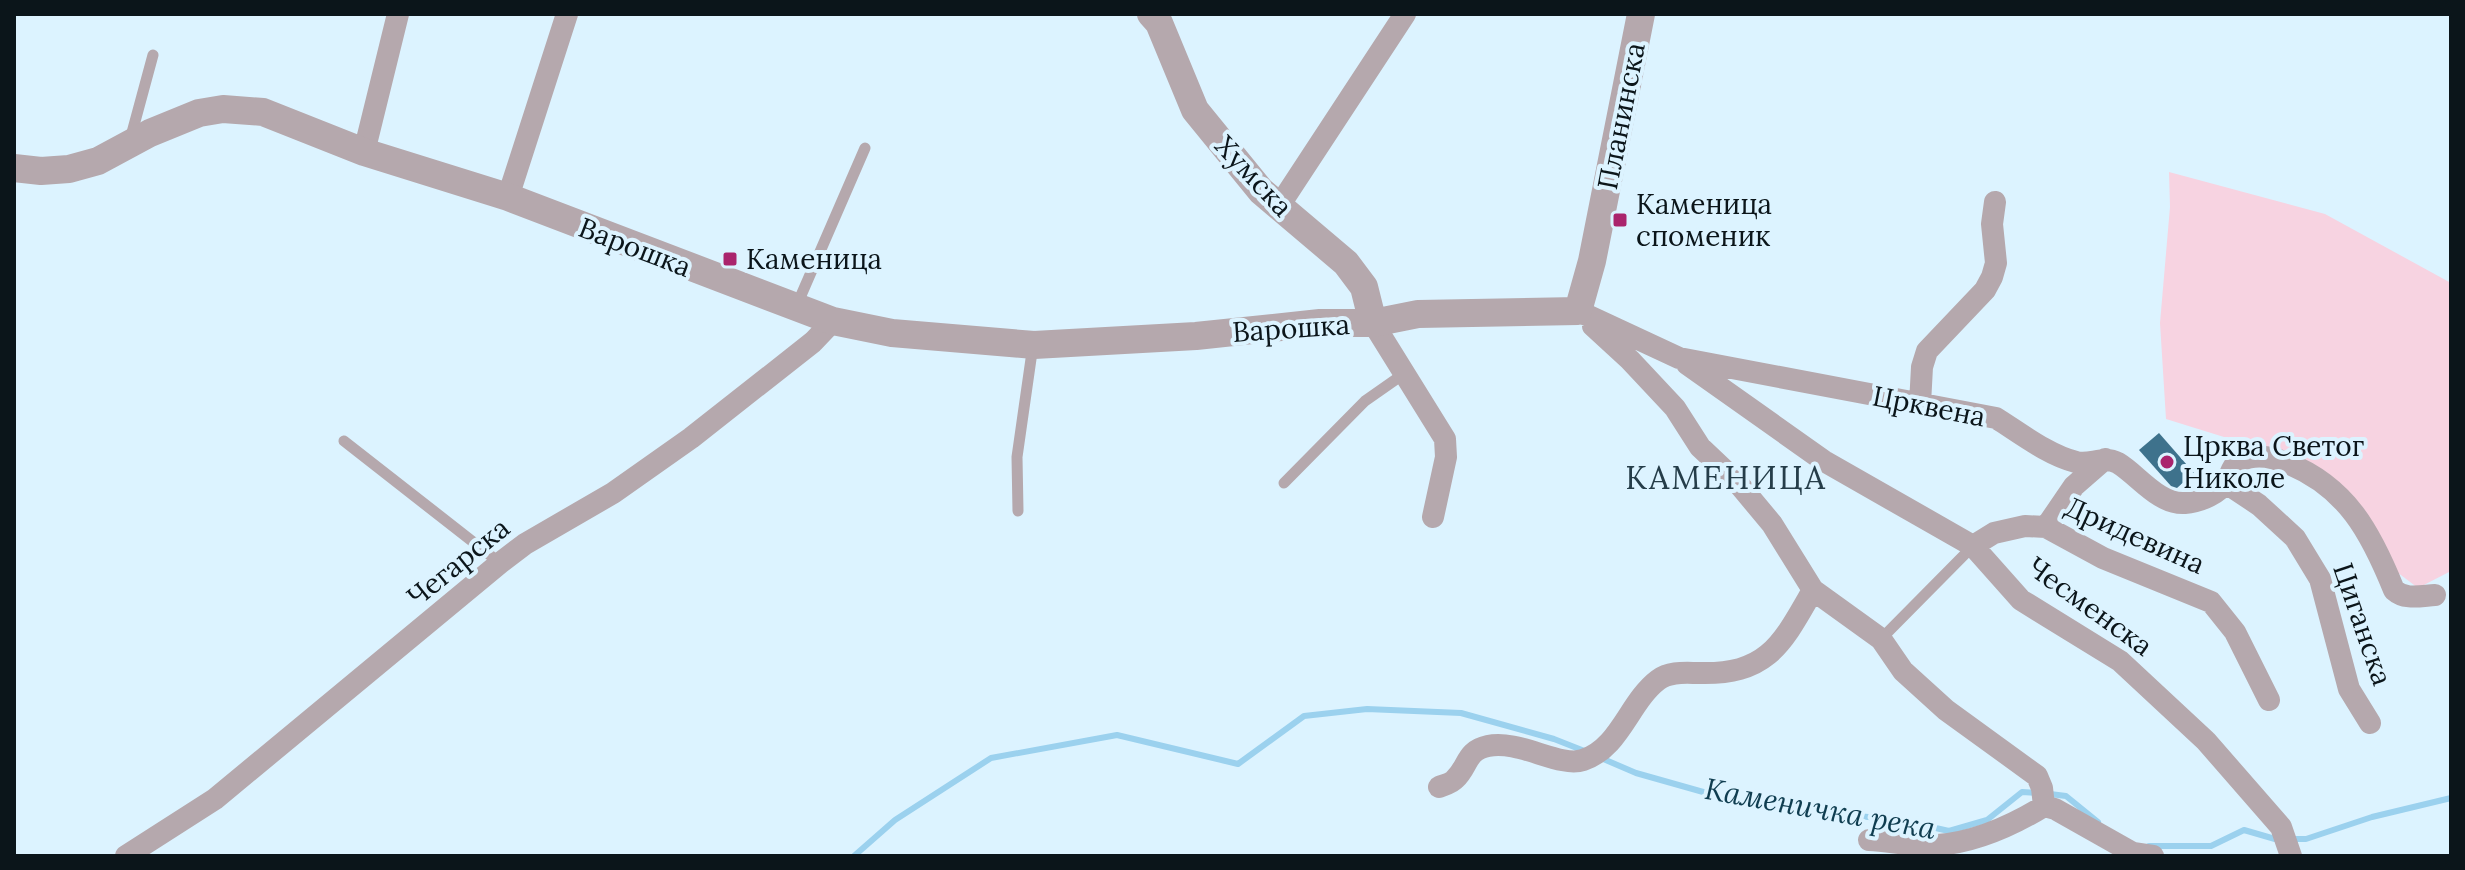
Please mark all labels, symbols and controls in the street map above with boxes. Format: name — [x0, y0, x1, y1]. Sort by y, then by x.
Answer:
street label: Планинска — [1589, 39, 1653, 193]
street label: Хумска — [1207, 128, 1301, 224]
place label: Каменица споменик — [1636, 186, 1772, 254]
street label: Варошка — [574, 209, 696, 285]
marker: Каменица споменик — [1611, 211, 1629, 229]
place label: Каменица — [746, 241, 882, 277]
marker: Каменица — [721, 250, 739, 268]
street label: Варошка — [1231, 306, 1351, 350]
street label: Црквена — [1869, 377, 1989, 435]
place label: Црква Светог Николе — [2183, 428, 2364, 496]
marker: Црква Светог Николе — [2158, 453, 2176, 471]
district label: КАМЕНИЦА — [1625, 457, 1827, 498]
street label: Дридевина — [2059, 488, 2211, 582]
street label: Чегарска — [399, 510, 517, 614]
street label: Чесменска — [2020, 548, 2160, 664]
street label: Циганска — [2325, 558, 2401, 690]
water label: Каменичка река — [1702, 769, 1939, 847]

